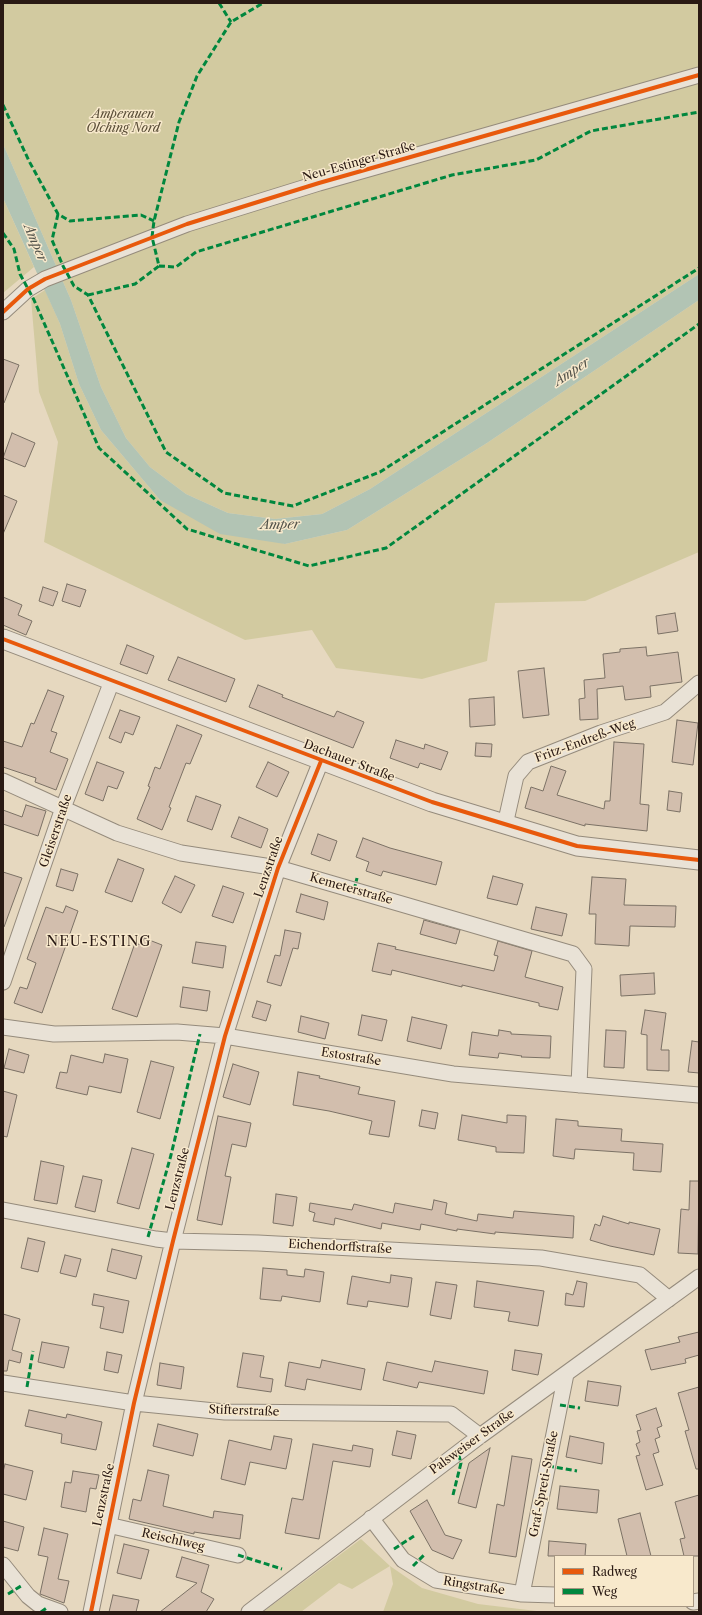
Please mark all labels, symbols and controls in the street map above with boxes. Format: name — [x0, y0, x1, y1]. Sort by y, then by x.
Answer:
park label: Amperauen Olching Nord — [86, 108, 160, 136]
street label: Neu-Estinger Straße — [301, 139, 417, 185]
water label: Amper — [20, 222, 50, 264]
water label: Amper — [551, 355, 593, 389]
water label: Amper — [260, 517, 300, 533]
street label: Fritz-Endreß-Weg — [533, 716, 637, 766]
street label: Dachauer Straße — [301, 737, 397, 785]
street label: Gleiserstraße — [37, 793, 75, 869]
street label: Lenzstraße — [252, 834, 286, 900]
street label: Kemeterstraße — [308, 870, 394, 908]
district label: NEU-ESTING — [47, 934, 151, 950]
street label: Estostraße — [320, 1045, 382, 1069]
street label: Lenzstraße — [163, 1146, 193, 1212]
street label: Eichendorffstraße — [288, 1237, 392, 1257]
street label: Stifterstraße — [208, 1403, 280, 1419]
street label: Palsweiser Straße — [427, 1407, 517, 1477]
street label: Graf-Spreti-Straße — [527, 1430, 561, 1538]
street label: Lenzstraße — [90, 1462, 118, 1528]
street label: Reischlweg — [140, 1526, 206, 1554]
legend — [554, 1555, 694, 1607]
text: Radweg — [592, 1564, 637, 1579]
street label: Ringstraße — [442, 1574, 506, 1598]
text: Weg — [592, 1584, 617, 1599]

